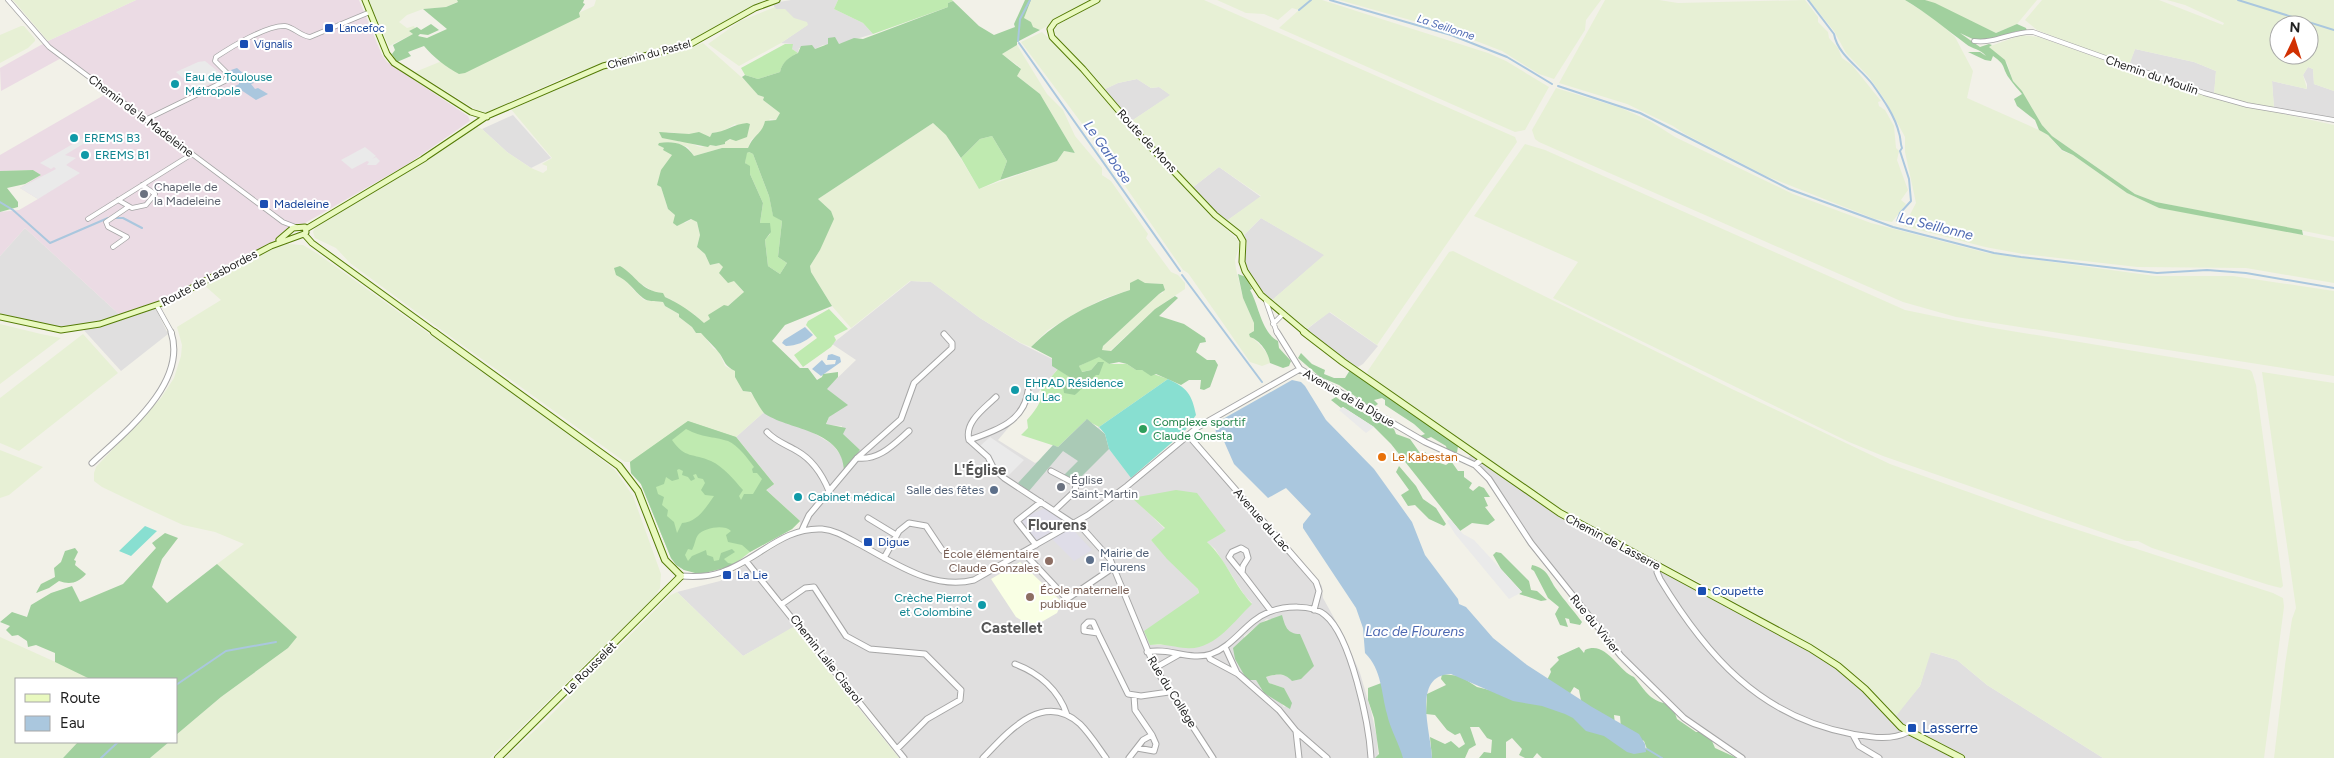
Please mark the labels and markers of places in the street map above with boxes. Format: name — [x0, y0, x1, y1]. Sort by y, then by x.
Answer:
marker: Lancefoc — [323, 22, 335, 34]
place label: Lancefoc — [339, 22, 385, 35]
marker: Vignalis — [238, 38, 250, 50]
place label: Vignalis — [254, 38, 292, 51]
place label: Eau de Toulouse Métropole — [185, 70, 273, 98]
marker: Eau de Toulouse Métropole — [169, 78, 181, 90]
place label: EREMS B3 — [84, 131, 140, 145]
marker: EREMS B3 — [68, 132, 80, 144]
place label: EREMS B1 — [95, 148, 150, 162]
marker: EREMS B1 — [79, 149, 91, 161]
place label: Chapelle de la Madeleine — [154, 180, 221, 208]
marker: Chapelle de la Madeleine — [138, 188, 150, 200]
place label: Madeleine — [274, 197, 330, 211]
marker: Madeleine — [258, 198, 270, 210]
place label: EHPAD Résidence du Lac — [1025, 376, 1124, 404]
marker: EHPAD Résidence du Lac — [1009, 384, 1021, 396]
place label: Complexe sportif Claude Onesta — [1153, 415, 1246, 443]
marker: Complexe sportif Claude Onesta — [1137, 423, 1149, 435]
place label: Le Kabestan — [1392, 450, 1458, 464]
marker: Le Kabestan — [1376, 451, 1388, 463]
place label: Église Saint-Martin — [1071, 473, 1138, 501]
marker: Église Saint-Martin — [1055, 481, 1067, 493]
place label: Salle des fêtes — [906, 483, 984, 497]
marker: Salle des fêtes — [988, 484, 1000, 496]
place label: Cabinet médical — [808, 490, 895, 504]
marker: Cabinet médical — [792, 491, 804, 503]
place label: Digue — [878, 535, 910, 549]
marker: Digue — [862, 536, 874, 548]
place label: Mairie de Flourens — [1100, 546, 1149, 574]
place label: École élémentaire Claude Gonzales — [943, 547, 1039, 575]
marker: Mairie de Flourens — [1084, 554, 1096, 566]
marker: École élémentaire Claude Gonzales — [1043, 555, 1055, 567]
place label: La Lie — [737, 568, 768, 582]
marker: La Lie — [721, 569, 733, 581]
place label: École maternelle publique — [1040, 583, 1130, 611]
place label: Coupette — [1712, 584, 1764, 598]
marker: Coupette — [1696, 585, 1708, 597]
place label: Crèche Pierrot et Colombine — [894, 591, 972, 619]
marker: École maternelle publique — [1024, 591, 1036, 603]
marker: Crèche Pierrot et Colombine — [976, 599, 988, 611]
place label: Lasserre — [1922, 719, 1978, 737]
marker: Lasserre — [1906, 722, 1918, 734]

